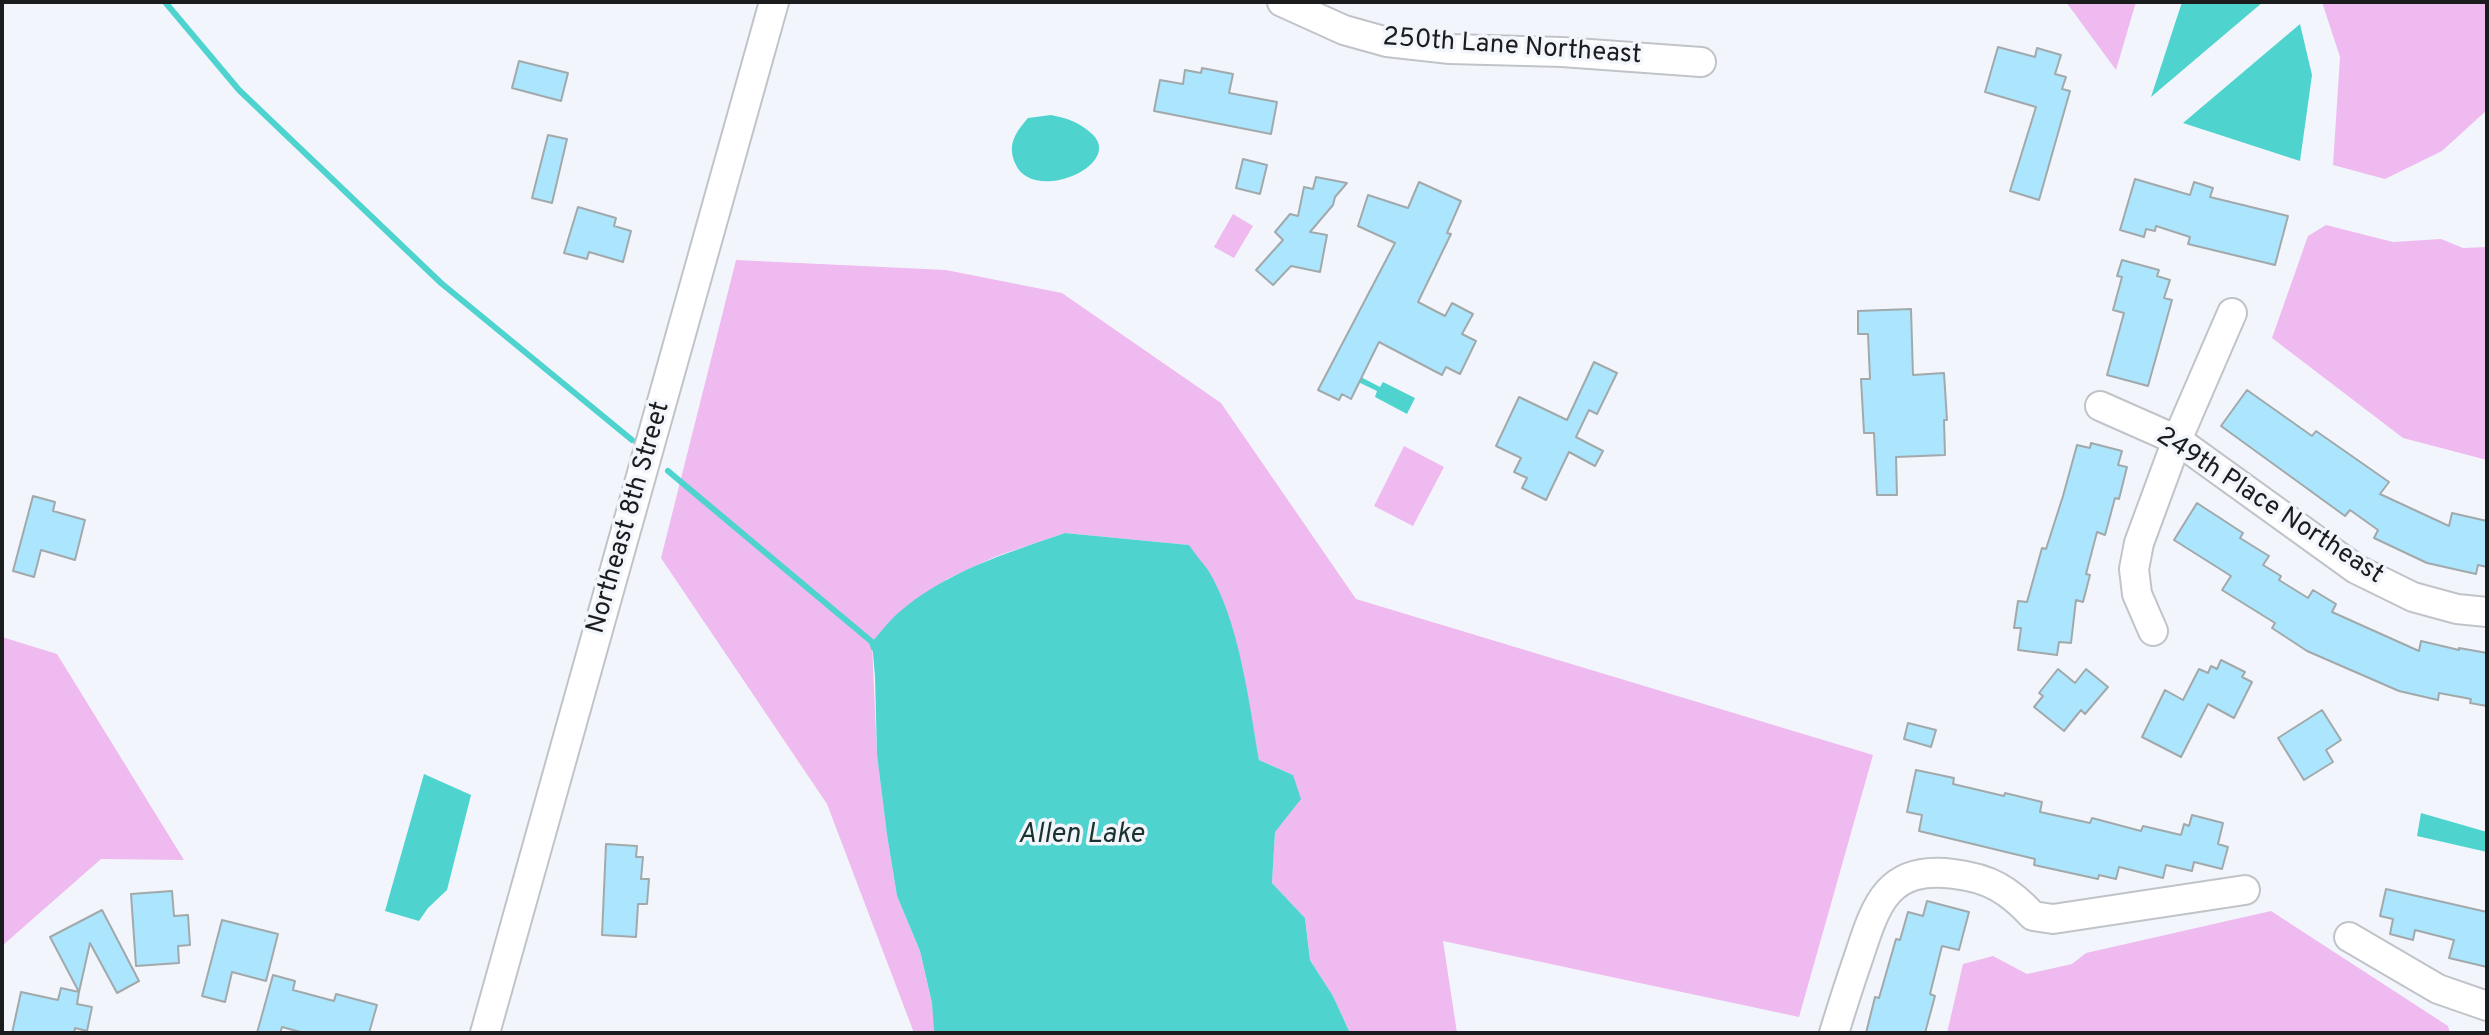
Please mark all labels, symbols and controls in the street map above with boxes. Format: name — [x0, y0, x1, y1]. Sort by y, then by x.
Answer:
street label: 250th Lane Northeast — [1382, 23, 1642, 73]
street label: Northeast 8th Street — [582, 398, 678, 638]
street label: 249th Place Northeast — [2150, 422, 2388, 592]
water label: Allen Lake — [1018, 819, 1144, 853]

